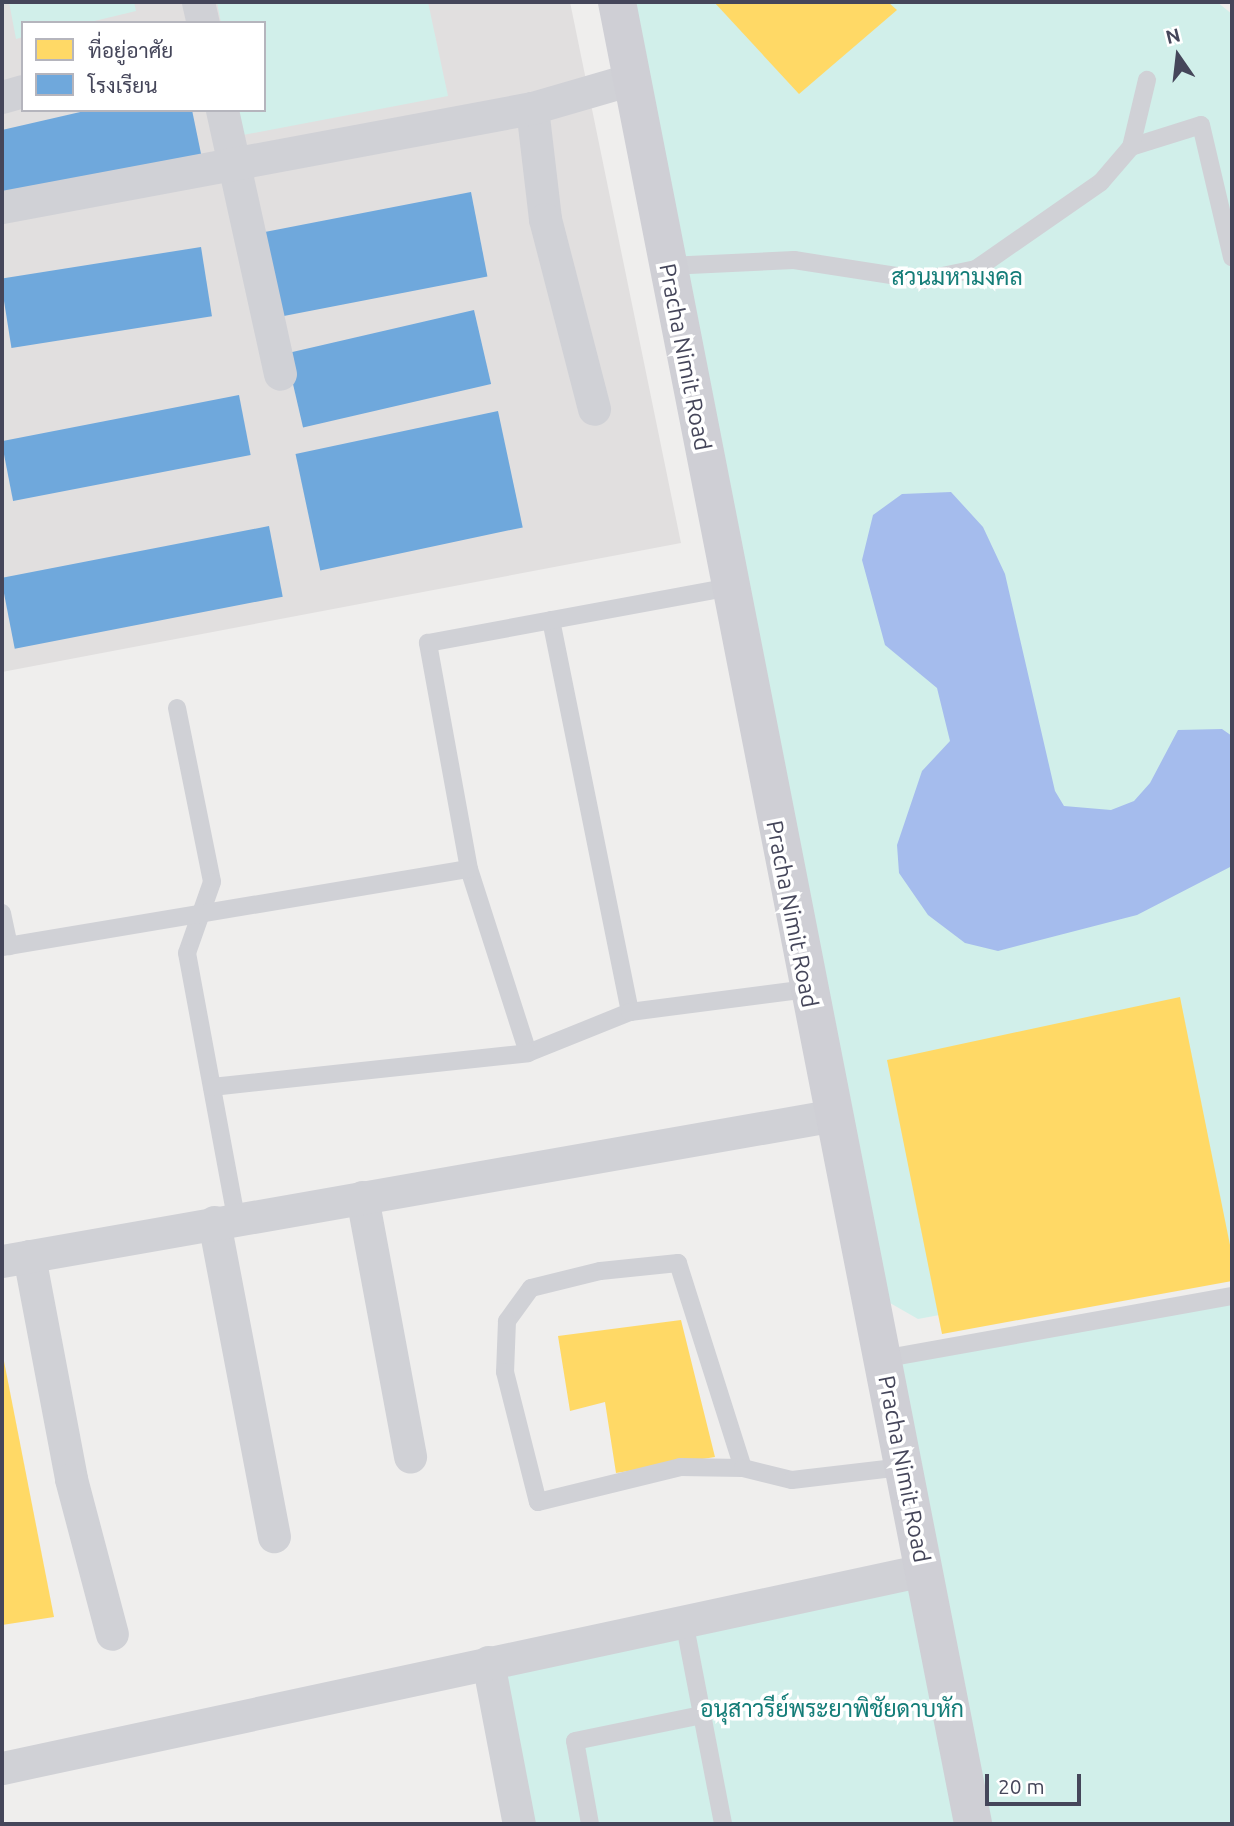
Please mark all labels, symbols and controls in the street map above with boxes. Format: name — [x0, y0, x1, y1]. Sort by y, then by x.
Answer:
legend — [21, 21, 266, 112]
north arrow — [1143, 21, 1213, 91]
text: N — [1163, 23, 1182, 48]
text: ที่อยู่อาศัย — [88, 38, 173, 62]
text: โรงเรียน — [88, 73, 158, 97]
street label: Pracha Nimit Road — [653, 261, 717, 453]
park label: สวนมหามงคล — [891, 263, 1023, 291]
street label: Pracha Nimit Road — [760, 818, 824, 1010]
street label: Pracha Nimit Road — [872, 1373, 936, 1565]
park label: อนุสาวรีย์พระยาพิชัยดาบหัก — [700, 1695, 964, 1723]
scale bar — [989, 1759, 1085, 1803]
text: 20 m — [998, 1774, 1045, 1798]

